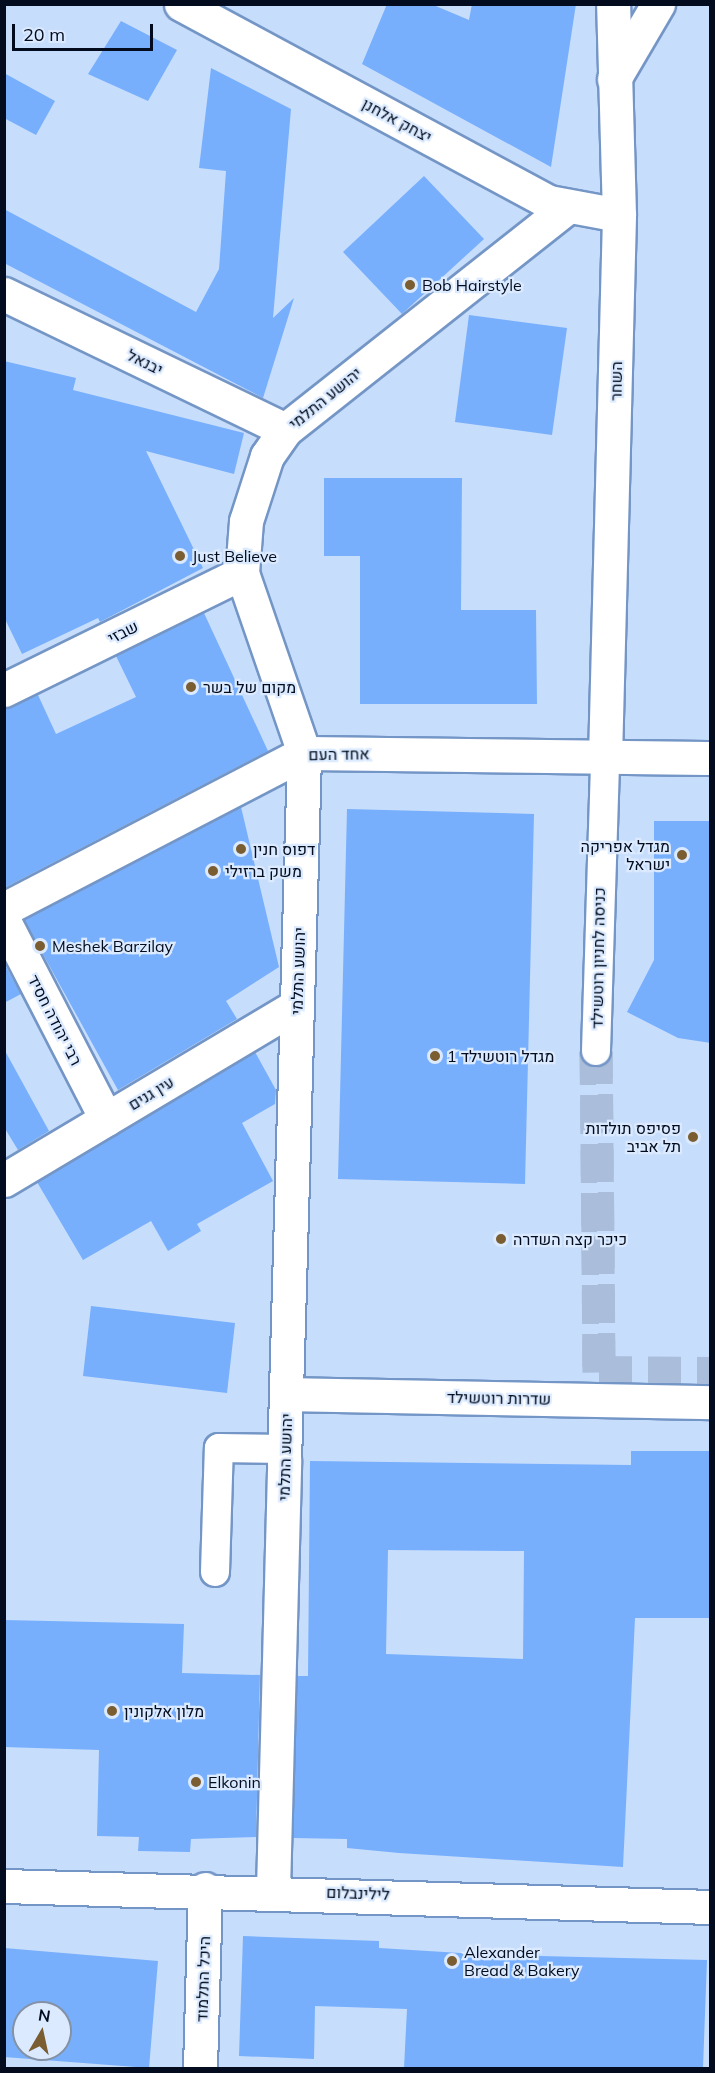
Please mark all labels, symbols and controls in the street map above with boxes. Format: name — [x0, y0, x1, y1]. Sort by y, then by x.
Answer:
scale bar — [15, 12, 156, 50]
text: 20 m — [23, 23, 65, 46]
street label: יצחק אלחנן — [359, 94, 435, 146]
place label: Bob Hairstyle — [422, 275, 522, 295]
marker: Bob Hairstyle — [403, 278, 417, 292]
street label: יבנאל — [124, 345, 166, 379]
street label: השחר — [606, 361, 626, 401]
street label: יהושע התלמי — [285, 363, 365, 433]
place label: Just Believe — [192, 546, 277, 566]
marker: Just Believe — [173, 549, 187, 563]
street label: שבזי — [105, 616, 141, 648]
place label: מקום של בשר — [203, 677, 296, 697]
marker: מקום של בשר — [184, 680, 198, 694]
street label: אחד העם — [308, 744, 370, 764]
place label: מגדל אפריקה ישראל — [581, 836, 670, 874]
place label: דפוס חנין — [253, 839, 315, 859]
marker: דפוס חנין — [234, 842, 248, 856]
marker: מגדל אפריקה ישראל — [675, 848, 689, 862]
place label: משק ברזילי — [225, 861, 302, 881]
marker: משק ברזילי — [206, 864, 220, 878]
street label: כניסה לחניון רוטשילד — [587, 887, 609, 1029]
street label: יהושע התלמי — [287, 927, 309, 1015]
place label: Meshek Barzilay — [52, 936, 173, 956]
marker: Meshek Barzilay — [33, 939, 47, 953]
street label: רבי יהודה חסיד — [24, 971, 86, 1069]
place label: מגדל רוטשילד 1 — [447, 1046, 554, 1066]
marker: מגדל רוטשילד 1 — [428, 1049, 442, 1063]
street label: עין גנים — [125, 1072, 177, 1114]
place label: פסיפס תולדות תל אביב — [586, 1118, 681, 1156]
marker: פסיפס תולדות תל אביב — [686, 1130, 700, 1144]
place label: כיכר קצה השדרה — [513, 1229, 627, 1249]
marker: כיכר קצה השדרה — [494, 1232, 508, 1246]
street label: שדרות רוטשילד — [447, 1387, 551, 1409]
street label: יהושע התלמי — [274, 1413, 296, 1501]
place label: מלון אלקונין — [124, 1701, 204, 1721]
marker: מלון אלקונין — [105, 1704, 119, 1718]
place label: Elkonin — [208, 1772, 261, 1792]
marker: Elkonin — [189, 1775, 203, 1789]
street label: לילינבלום — [326, 1882, 390, 1904]
street label: היכל התלמוד — [192, 1936, 214, 2022]
place label: Alexander Bread & Bakery — [464, 1942, 580, 1980]
marker: Alexander Bread & Bakery — [445, 1954, 459, 1968]
north arrow — [12, 2001, 72, 2061]
text: N — [37, 2004, 52, 2026]

